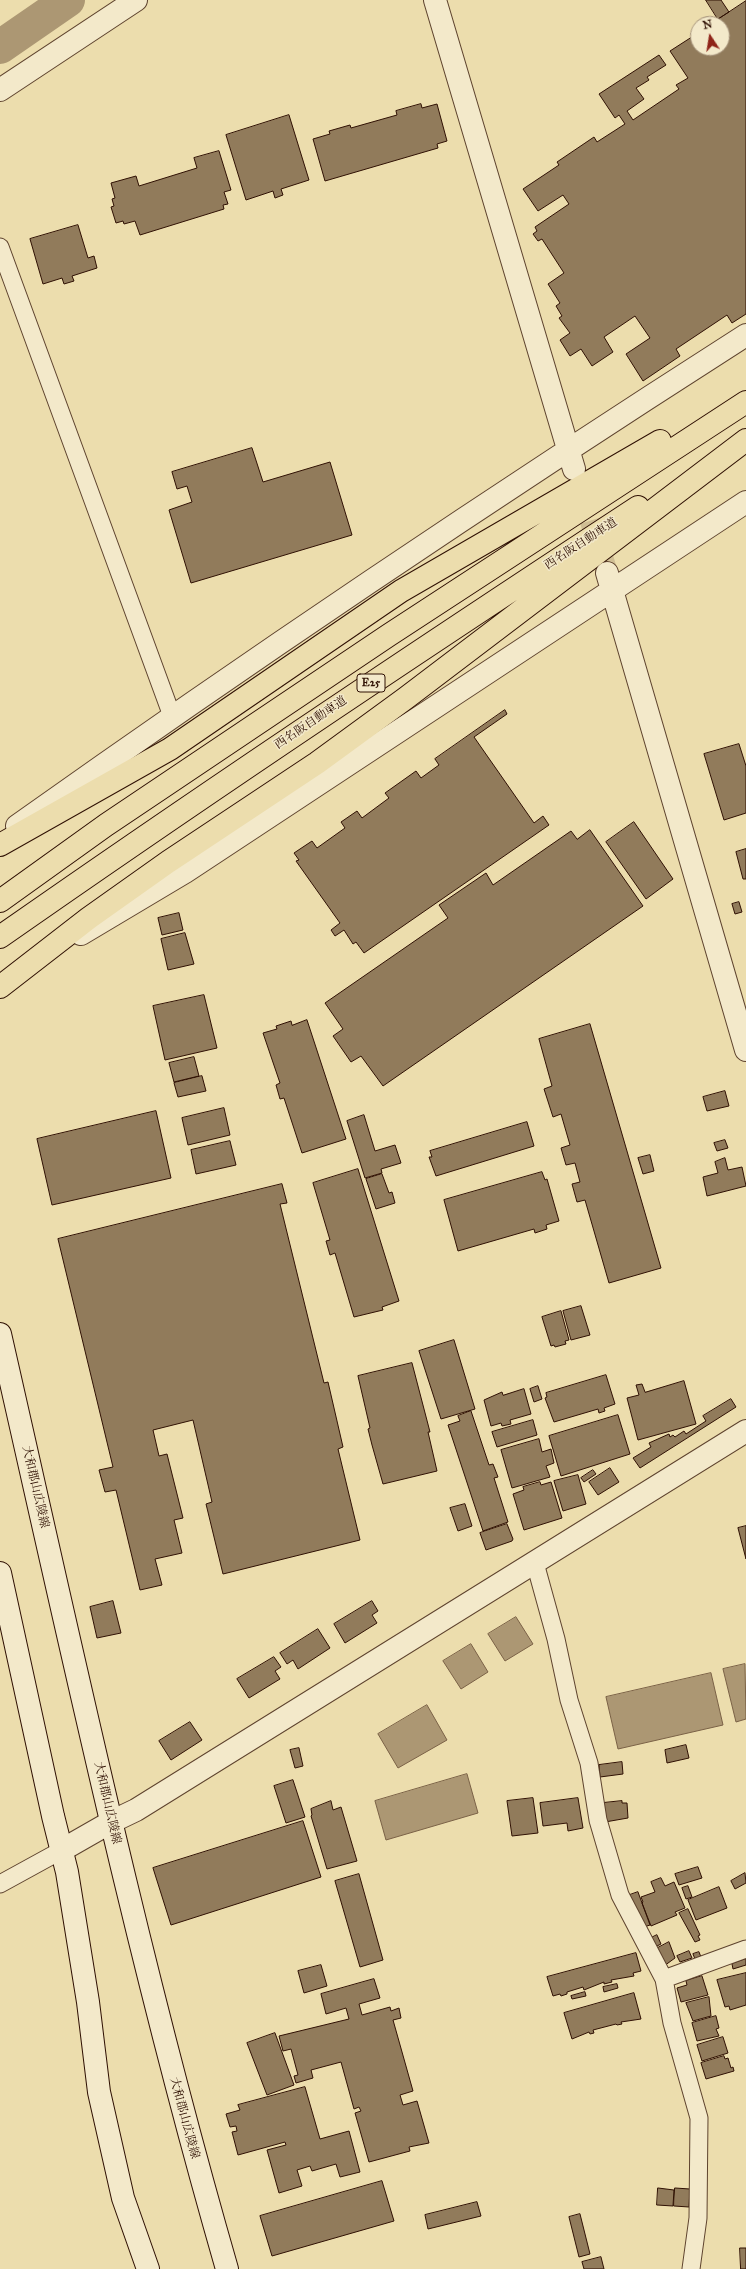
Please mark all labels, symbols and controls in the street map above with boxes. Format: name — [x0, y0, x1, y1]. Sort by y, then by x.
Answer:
north arrow — [690, 16, 730, 56]
text: N — [702, 17, 714, 32]
street label: 西名阪自動車道 — [542, 515, 620, 573]
road number: E25 — [357, 674, 385, 692]
street label: 西名阪自動車道 — [272, 694, 350, 752]
street label: 大和郡山広陵線 — [19, 1444, 51, 1530]
street label: 大和郡山広陵線 — [91, 1760, 123, 1846]
street label: 大和郡山広陵線 — [166, 2076, 202, 2160]

